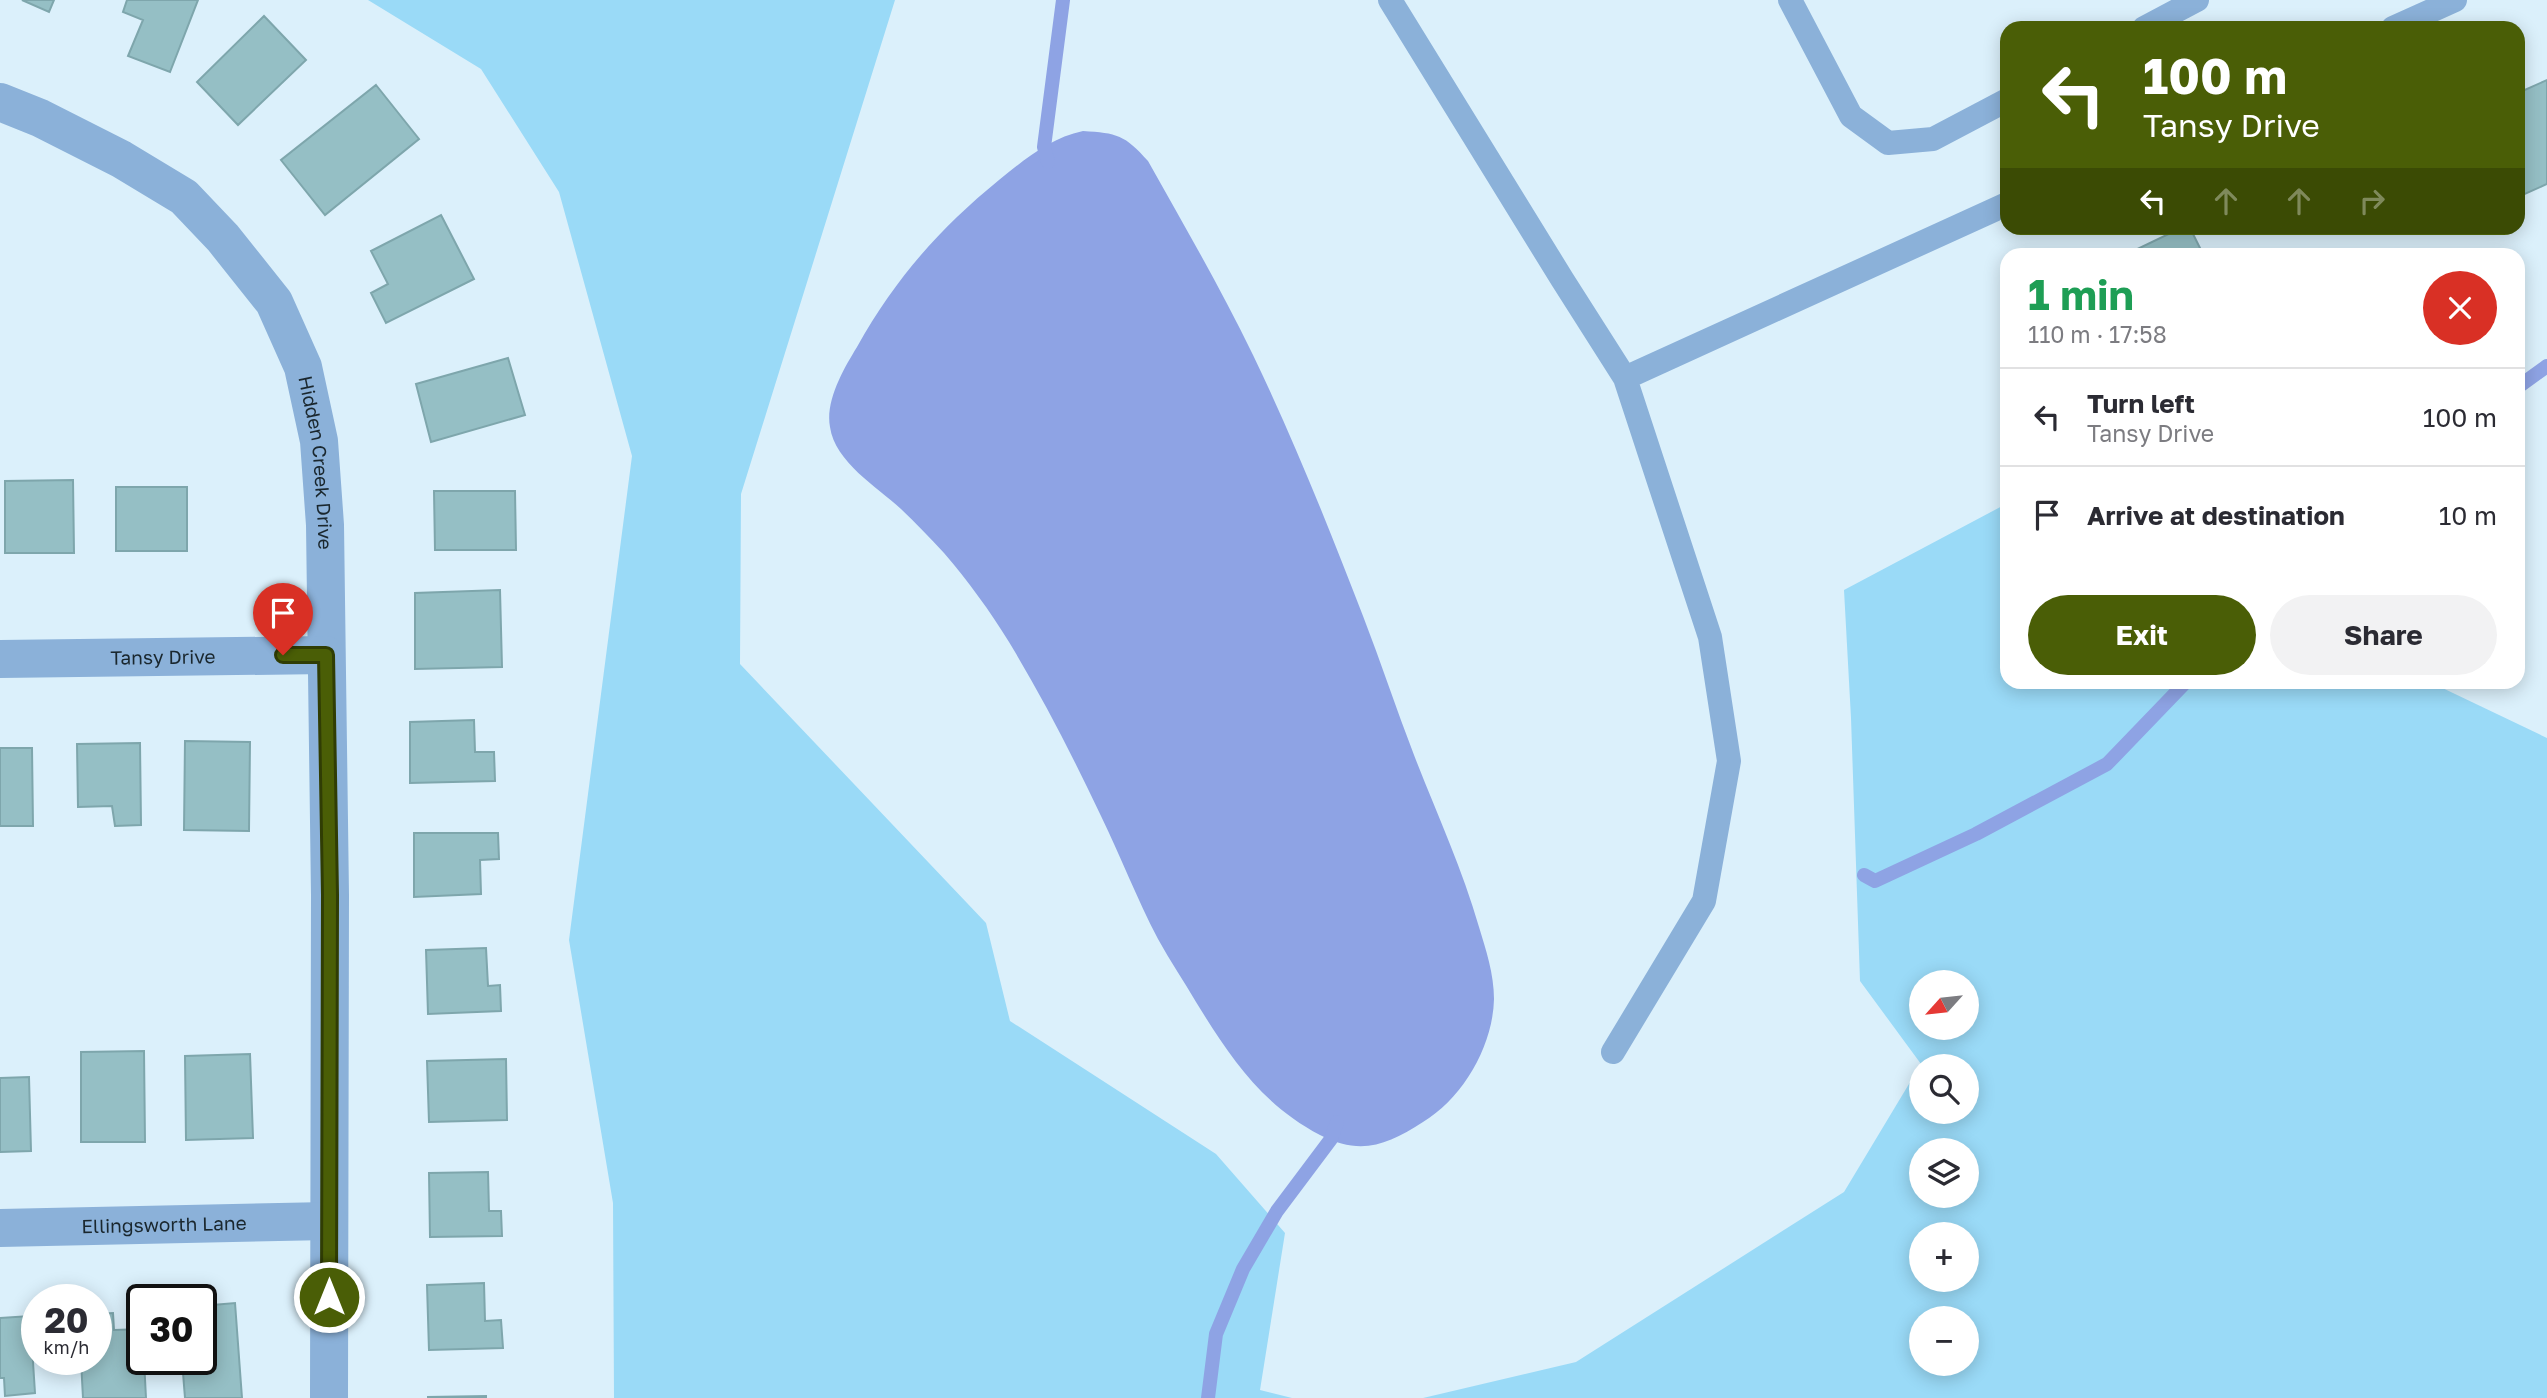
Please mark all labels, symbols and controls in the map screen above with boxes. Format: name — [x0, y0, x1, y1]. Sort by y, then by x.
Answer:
text: 100 m — [2143, 46, 2287, 105]
icon: left — [2028, 49, 2119, 140]
text: Tansy Drive — [2143, 106, 2320, 144]
icon: left — [2134, 182, 2172, 220]
icon: ahead — [2207, 182, 2245, 220]
icon: ahead — [2280, 182, 2318, 220]
icon: right — [2353, 182, 2391, 220]
text: 1 min — [2028, 269, 2134, 319]
button: close — [2423, 271, 2497, 345]
text: 110 m · 17:58 — [2028, 320, 2167, 348]
street label: Hidden Creek Drive — [294, 374, 337, 550]
text: Turn left — [2087, 388, 2195, 419]
icon: left — [2028, 398, 2066, 436]
text: 100 m — [2423, 402, 2497, 433]
text: Tansy Drive — [2087, 419, 2214, 447]
icon: arrive — [2028, 496, 2066, 534]
text: Arrive at destination — [2087, 500, 2345, 531]
text: 10 m — [2439, 500, 2497, 531]
pin — [253, 583, 313, 655]
icon: arrive — [264, 594, 302, 632]
button: Exit — [2028, 595, 2256, 675]
button: Share — [2270, 595, 2497, 675]
street label: Tansy Drive — [110, 644, 216, 669]
north arrow — [1909, 970, 1979, 1040]
map controls — [1909, 970, 1979, 1376]
button: search — [1909, 1054, 1979, 1124]
button: layers — [1909, 1138, 1979, 1208]
street label: Ellingsworth Lane — [81, 1211, 247, 1237]
button: + — [1909, 1222, 1979, 1292]
position arrow — [292, 1260, 366, 1334]
speed limit sign: 30 — [126, 1284, 217, 1375]
text: 20 — [44, 1299, 89, 1341]
button: − — [1909, 1306, 1979, 1376]
text: km/h — [44, 1336, 89, 1358]

